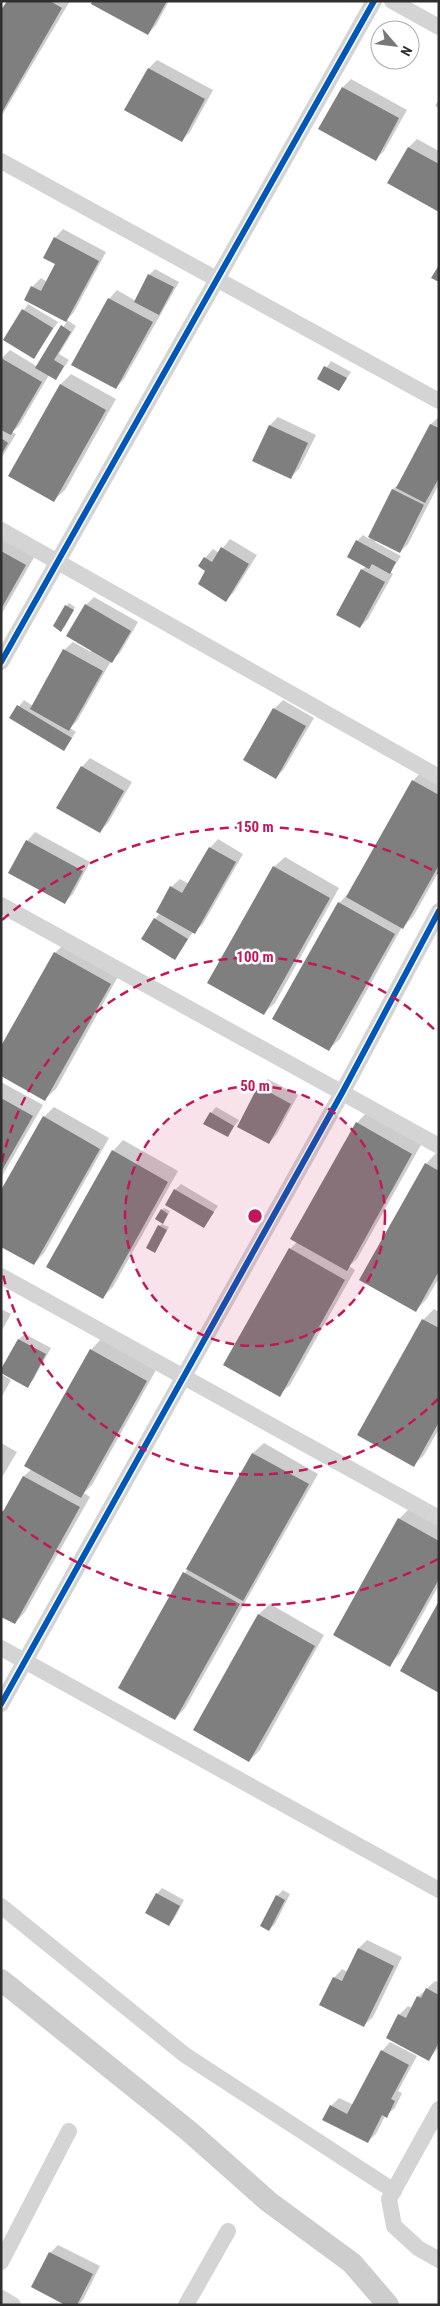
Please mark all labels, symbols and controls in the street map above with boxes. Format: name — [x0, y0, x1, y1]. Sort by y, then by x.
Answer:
north arrow — [370, 20, 420, 70]
text: N — [397, 44, 416, 59]
text: 150 m — [236, 818, 274, 836]
text: 100 m — [236, 948, 274, 966]
text: 50 m — [240, 1077, 270, 1095]
centre of rings — [246, 1207, 264, 1225]

